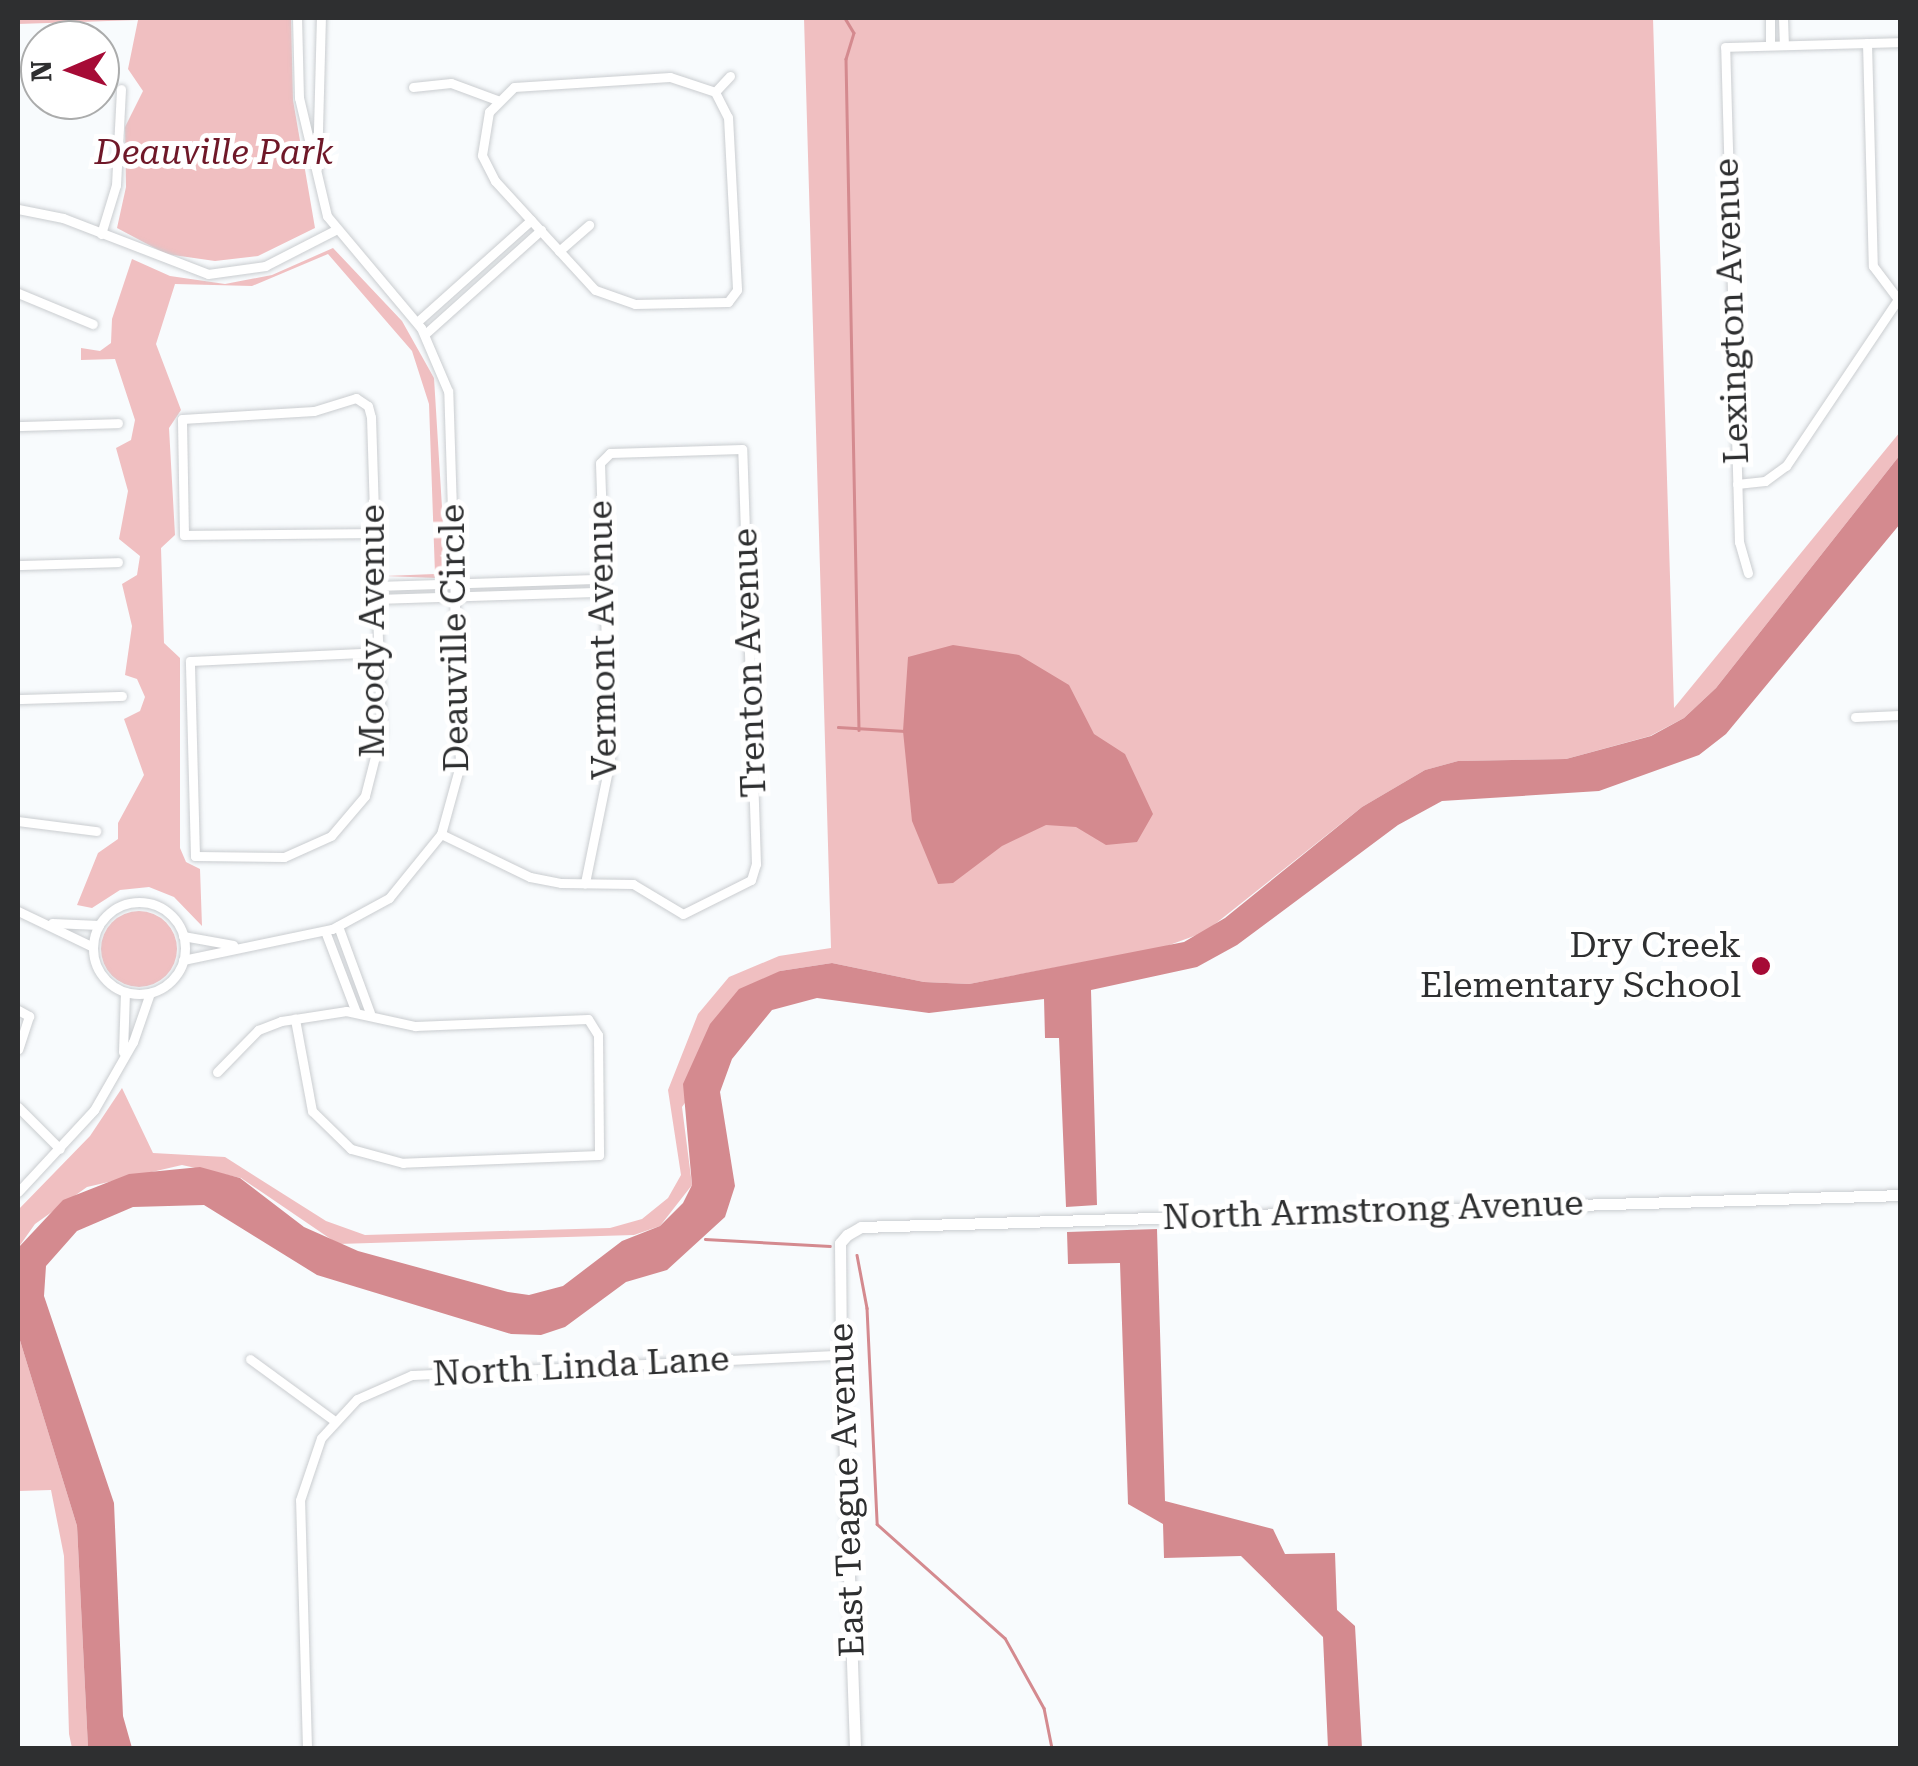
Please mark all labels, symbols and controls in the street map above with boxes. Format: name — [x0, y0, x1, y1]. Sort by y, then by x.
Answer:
north arrow — [20, 20, 120, 120]
text: N — [25, 60, 58, 82]
park label: Deauville Park — [94, 132, 334, 174]
street label: Lexington Avenue — [1706, 157, 1758, 465]
street label: Vermont Avenue — [580, 500, 626, 780]
street label: Moody Avenue — [352, 504, 394, 758]
street label: Deauville Circle — [432, 504, 478, 772]
street label: Trenton Avenue — [724, 527, 776, 799]
place label: Dry Creek Elementary School — [1420, 925, 1741, 1007]
marker: Dry Creek Elementary School — [1750, 955, 1772, 977]
street label: North Armstrong Avenue — [1162, 1183, 1584, 1239]
street label: East Teague Avenue — [820, 1322, 874, 1658]
street label: North Linda Lane — [432, 1338, 730, 1396]

